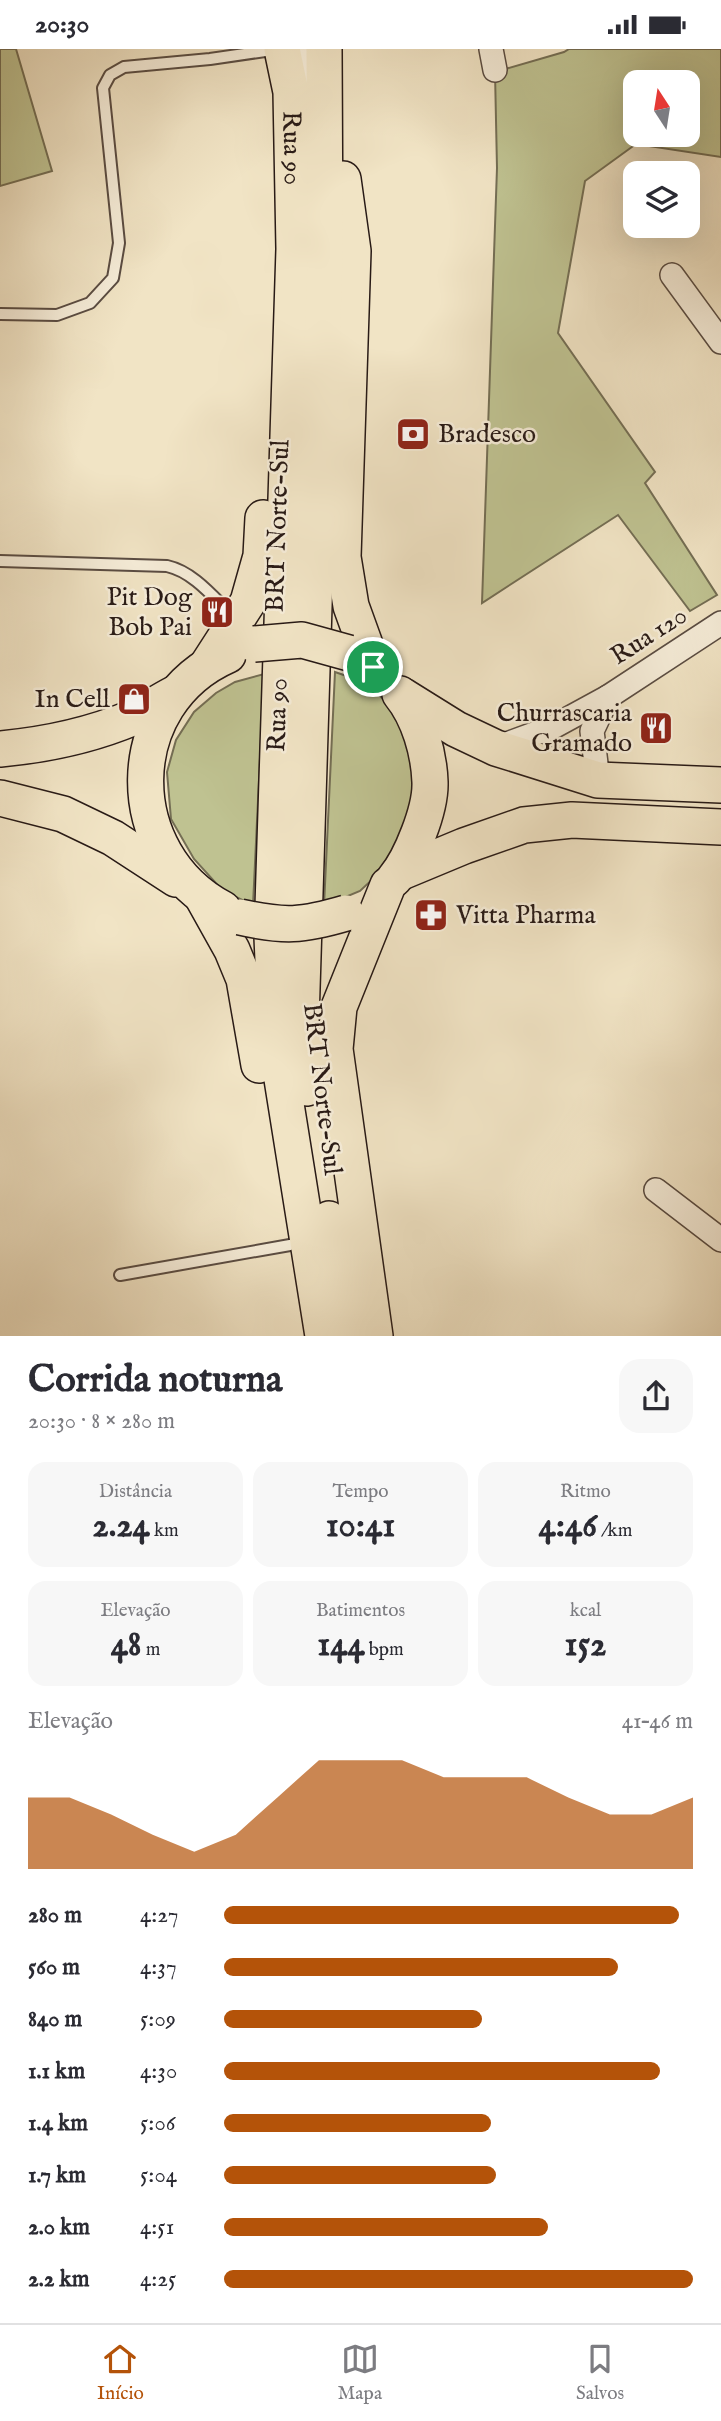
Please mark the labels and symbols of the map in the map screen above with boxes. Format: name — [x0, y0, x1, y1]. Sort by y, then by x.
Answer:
north arrow — [623, 70, 700, 147]
street label: Rua 90 — [275, 111, 309, 185]
bank icon: Bradesco — [394, 415, 432, 453]
place label: Bradesco — [438, 418, 536, 451]
street label: BRT Norte-Sul — [258, 438, 298, 613]
place label: Pit Dog Bob Pai — [106, 581, 193, 644]
restaurant icon: Pit Dog Bob Pai — [198, 593, 236, 631]
street label: Rua 120 — [604, 599, 694, 673]
pin — [343, 637, 403, 697]
street label: Rua 90 — [260, 677, 296, 753]
shop icon: In Cell — [115, 680, 153, 718]
place label: In Cell — [35, 683, 111, 716]
place label: Churrascaria Gramado — [497, 697, 633, 760]
restaurant icon: Churrascaria Gramado — [637, 709, 675, 747]
pharmacy icon: Vitta Pharma — [412, 896, 450, 934]
place label: Vitta Pharma — [455, 899, 596, 932]
street label: BRT Norte-Sul — [295, 1001, 349, 1178]

